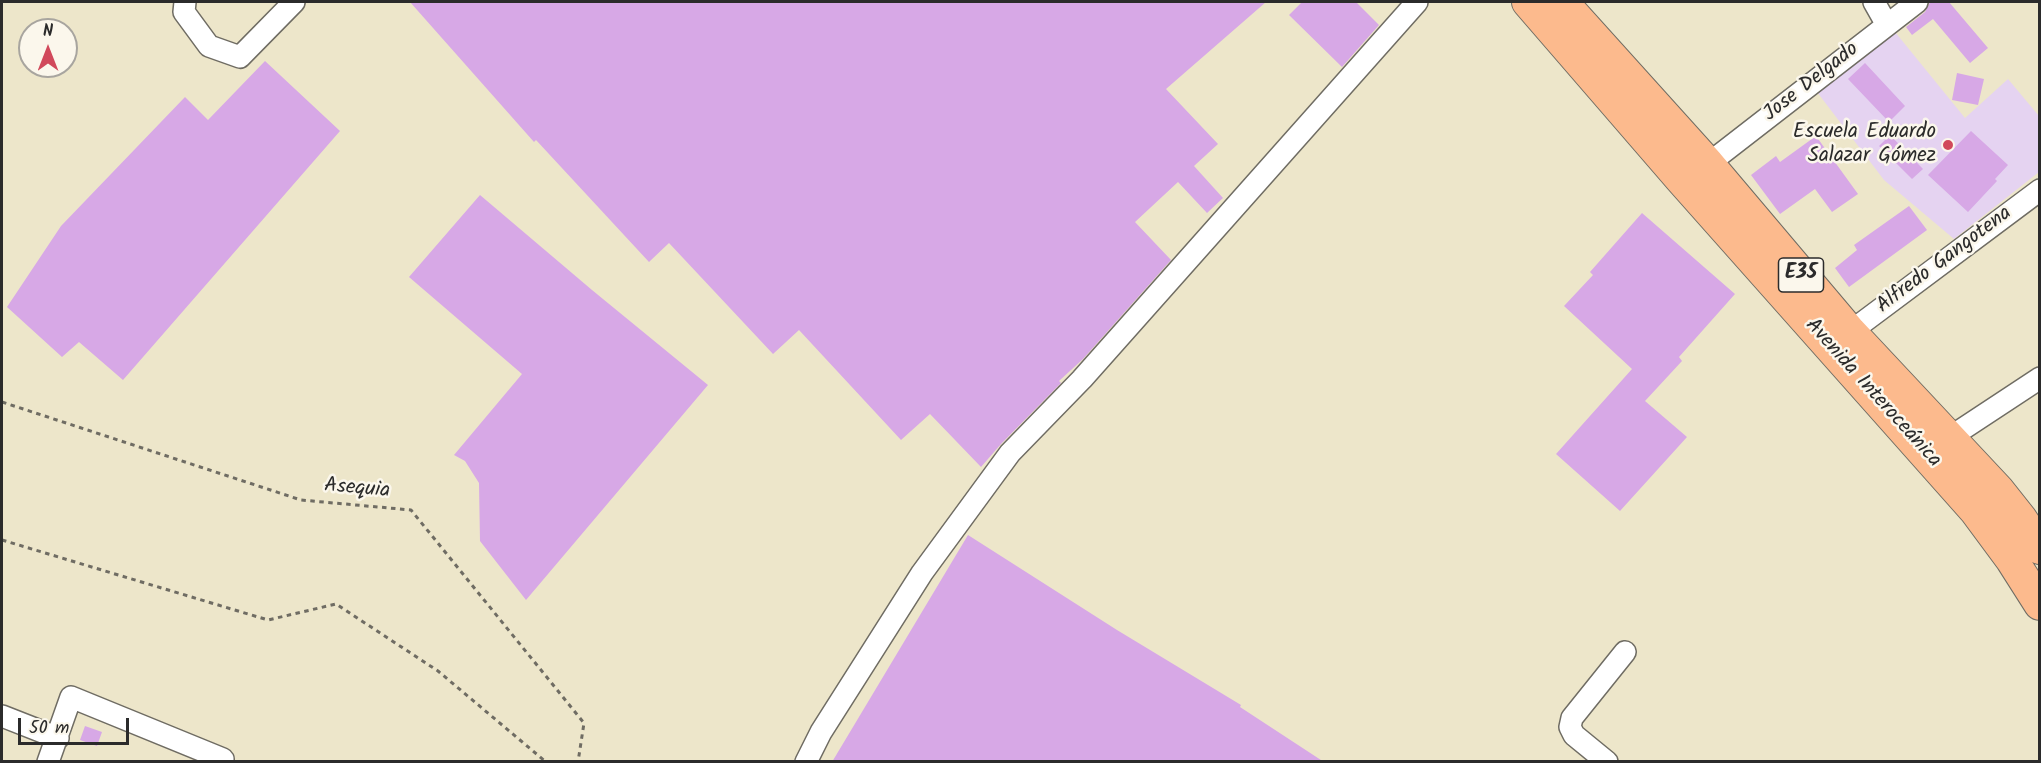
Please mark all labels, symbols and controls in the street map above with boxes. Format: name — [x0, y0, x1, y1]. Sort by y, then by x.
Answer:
north arrow — [18, 18, 78, 78]
text: N — [43, 19, 53, 44]
street label: Jose Delgado — [1759, 38, 1865, 128]
place label: Escuela Eduardo Salazar Gómez — [1793, 120, 1936, 170]
marker: Escuela Eduardo Salazar Gómez — [1941, 138, 1955, 152]
street label: Alfredo Gangotena — [1872, 202, 2018, 320]
road number: E35 — [1778, 258, 1824, 292]
street label: Avenida Interoceánica — [1798, 314, 1946, 474]
street label: Asequia — [323, 475, 391, 505]
scale bar — [21, 706, 132, 744]
text: 50 m — [29, 714, 69, 743]

